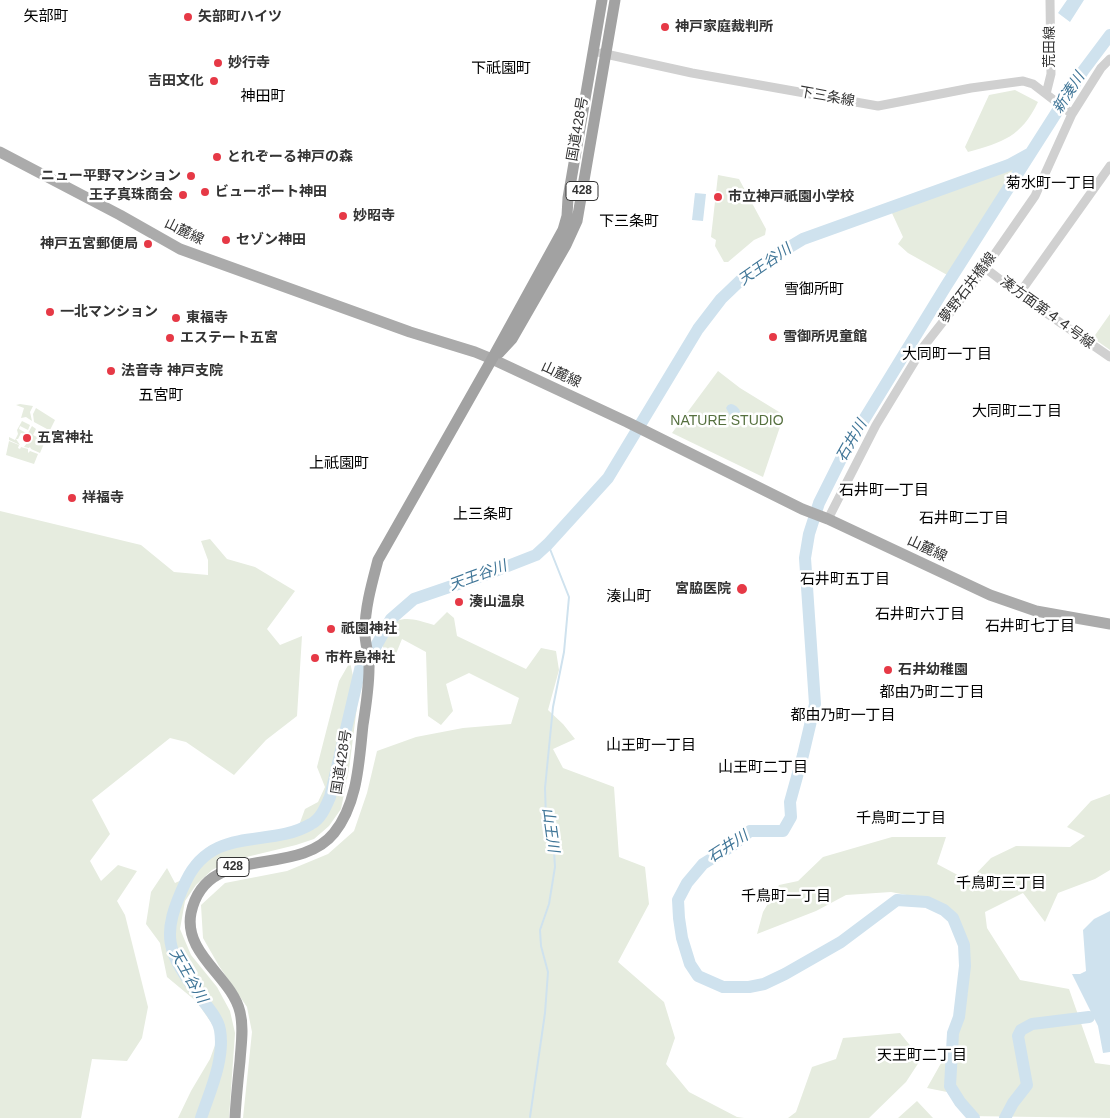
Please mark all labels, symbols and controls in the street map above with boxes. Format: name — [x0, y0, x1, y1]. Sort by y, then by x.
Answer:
district label: 矢部町 — [24, 8, 68, 26]
place label: 矢部町ハイツ — [198, 9, 282, 25]
marker: 矢部町ハイツ — [182, 11, 194, 23]
place label: 神戸家庭裁判所 — [675, 19, 773, 35]
marker: 神戸家庭裁判所 — [659, 21, 671, 33]
street label: 荒田線 — [1042, 26, 1058, 68]
place label: 妙行寺 — [228, 55, 270, 71]
marker: 妙行寺 — [212, 57, 224, 69]
district label: 下祇園町 — [471, 60, 531, 78]
water label: 新湊川 — [1049, 69, 1089, 117]
place label: 吉田文化 — [148, 73, 204, 89]
marker: 吉田文化 — [208, 75, 220, 87]
street label: 下三条線 — [798, 84, 856, 110]
district label: 神田町 — [241, 88, 285, 106]
street label: 国道428号 — [564, 95, 592, 163]
place label: とれぞーる神戸の森 — [227, 149, 353, 165]
marker: とれぞーる神戸の森 — [211, 151, 223, 163]
place label: ニュー平野マンション — [41, 168, 181, 184]
marker: ニュー平野マンション — [185, 170, 197, 182]
district label: 菊水町一丁目 — [1006, 175, 1096, 193]
road number: 428 — [566, 182, 598, 200]
place label: ビューポート神田 — [215, 184, 327, 200]
marker: ビューポート神田 — [199, 186, 211, 198]
place label: 王子真珠商会 — [89, 187, 173, 203]
marker: 王子真珠商会 — [177, 189, 189, 201]
place label: 市立神戸祇園小学校 — [728, 189, 854, 205]
marker: 市立神戸祇園小学校 — [712, 191, 724, 203]
place label: 妙昭寺 — [353, 208, 395, 224]
marker: 妙昭寺 — [337, 210, 349, 222]
district label: 下三条町 — [599, 213, 659, 231]
street label: 山麓線 — [161, 215, 207, 249]
place label: セゾン神田 — [236, 232, 306, 248]
marker: セゾン神田 — [220, 234, 232, 246]
place label: 神戸五宮郵便局 — [40, 236, 138, 252]
marker: 神戸五宮郵便局 — [142, 238, 154, 250]
water label: 天王谷川 — [735, 240, 795, 290]
street label: 夢野石井橋線 — [936, 249, 1000, 327]
street label: 湊方面第４４号線 — [997, 273, 1097, 353]
district label: 雪御所町 — [784, 281, 844, 299]
place label: 一北マンション — [60, 304, 158, 320]
marker: 一北マンション — [44, 306, 56, 318]
place label: 東福寺 — [186, 310, 228, 326]
marker: 東福寺 — [170, 312, 182, 324]
place label: 雪御所児童館 — [783, 329, 867, 345]
place label: エステート五宮 — [180, 330, 278, 346]
marker: 雪御所児童館 — [767, 331, 779, 343]
marker: エステート五宮 — [164, 332, 176, 344]
district label: 大同町一丁目 — [902, 346, 992, 364]
street label: 山麓線 — [538, 359, 584, 391]
place label: 法音寺 神戸支院 — [121, 363, 223, 379]
marker: 法音寺 神戸支院 — [105, 365, 117, 377]
district label: 五宮町 — [139, 387, 183, 405]
district label: 大同町二丁目 — [972, 403, 1062, 421]
park label: NATURE STUDIO — [670, 413, 784, 429]
water label: 石井川 — [833, 417, 871, 465]
place label: 五宮神社 — [37, 430, 93, 446]
marker: 五宮神社 — [21, 432, 33, 444]
district label: 上祇園町 — [309, 455, 369, 473]
district label: 石井町一丁目 — [839, 482, 929, 500]
place label: 祥福寺 — [82, 490, 124, 506]
marker: 祥福寺 — [66, 492, 78, 504]
district label: 上三条町 — [453, 506, 513, 524]
district label: 石井町二丁目 — [919, 510, 1009, 528]
street label: 山麓線 — [904, 533, 950, 565]
water label: 天王谷川 — [447, 557, 509, 595]
district label: 石井町五丁目 — [800, 571, 890, 589]
place label: 宮脇医院 — [675, 581, 731, 597]
marker: 宮脇医院 — [735, 582, 749, 596]
district label: 湊山町 — [607, 588, 651, 606]
place label: 湊山温泉 — [469, 594, 525, 610]
marker: 湊山温泉 — [453, 596, 465, 608]
district label: 石井町六丁目 — [875, 606, 965, 624]
district label: 石井町七丁目 — [985, 618, 1075, 636]
place label: 祇園神社 — [341, 621, 397, 637]
marker: 祇園神社 — [325, 623, 337, 635]
place label: 市杵島神社 — [325, 650, 395, 666]
marker: 市杵島神社 — [309, 652, 321, 664]
place label: 石井幼稚園 — [898, 662, 968, 678]
marker: 石井幼稚園 — [882, 664, 894, 676]
district label: 都由乃町二丁目 — [880, 684, 984, 702]
district label: 都由乃町一丁目 — [791, 707, 895, 725]
street label: 国道428号 — [329, 728, 355, 796]
district label: 山王町一丁目 — [606, 737, 696, 755]
district label: 山王町二丁目 — [718, 759, 808, 777]
water label: 山王川 — [538, 806, 562, 854]
district label: 千鳥町二丁目 — [856, 810, 946, 828]
water label: 石井川 — [704, 827, 752, 867]
road number: 428 — [217, 858, 249, 876]
district label: 千鳥町三丁目 — [956, 875, 1046, 893]
district label: 千鳥町一丁目 — [741, 888, 831, 906]
water label: 天王谷川 — [165, 946, 211, 1006]
district label: 天王町二丁目 — [877, 1047, 967, 1065]

